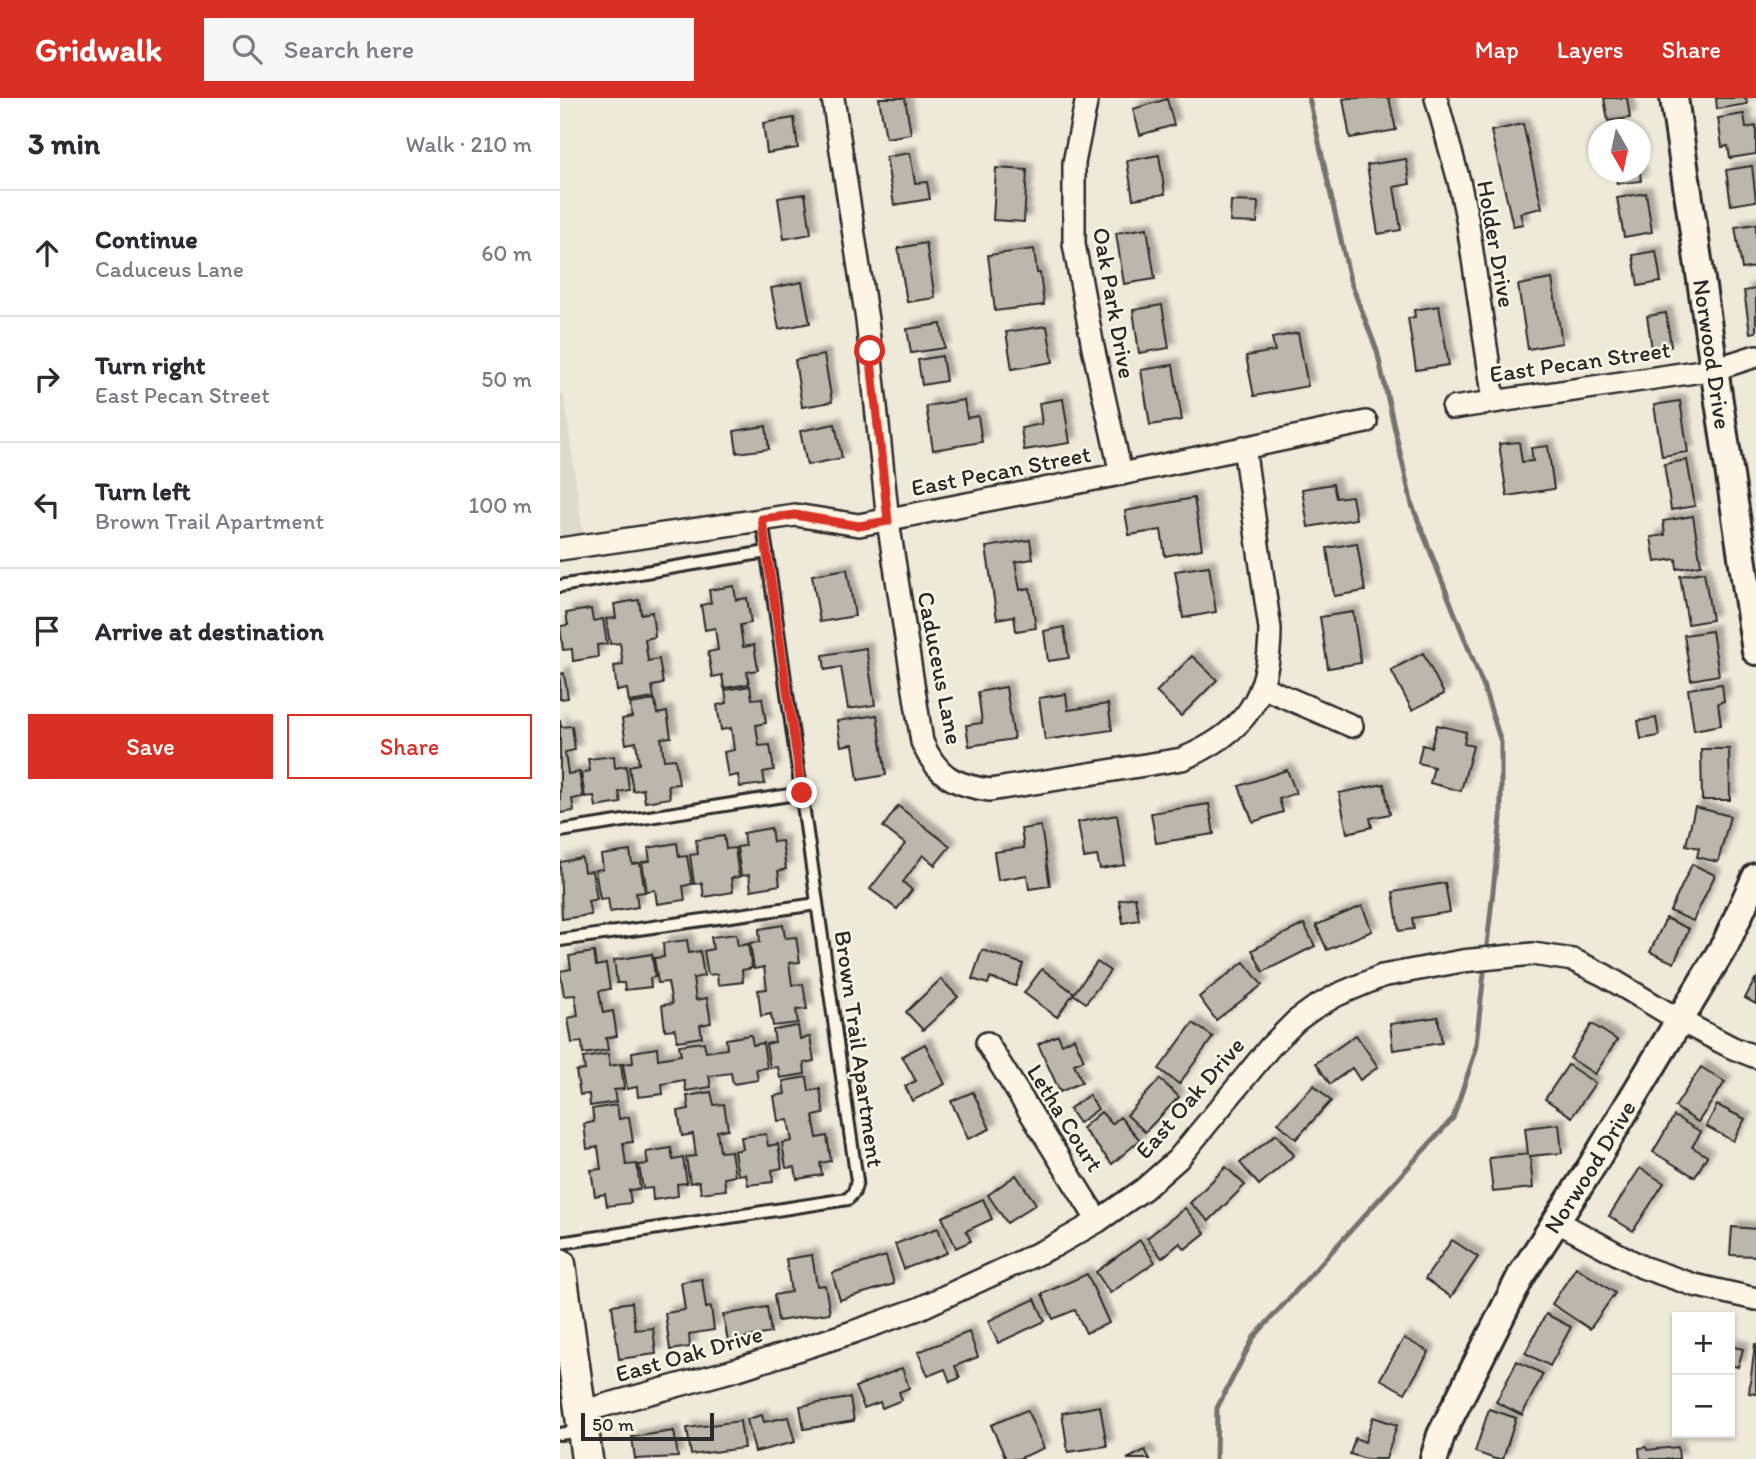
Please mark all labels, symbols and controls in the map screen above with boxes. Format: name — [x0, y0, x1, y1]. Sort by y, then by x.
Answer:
search box — [204, 18, 694, 81]
text: Gridwalk — [35, 30, 162, 69]
icon: search — [228, 30, 266, 68]
text: Search here — [284, 33, 414, 65]
text: Map — [1475, 35, 1519, 64]
text: Layers — [1557, 35, 1624, 64]
text: Share — [1662, 35, 1721, 64]
north arrow — [1588, 119, 1651, 182]
text: 3 min — [28, 125, 100, 162]
text: Walk · 210 m — [406, 130, 532, 158]
street label: Holder Drive — [1471, 178, 1522, 310]
text: Continue — [95, 223, 198, 255]
street label: Oak Park Drive — [1087, 225, 1142, 381]
icon: ahead — [28, 234, 66, 272]
text: 60 m — [481, 239, 532, 267]
text: Caduceus Lane — [95, 255, 244, 283]
street label: Norwood Drive — [1687, 277, 1738, 431]
street label: East Pecan Street — [1488, 334, 1672, 389]
route start — [854, 335, 885, 366]
text: Turn right — [95, 349, 206, 381]
icon: right — [28, 360, 66, 398]
text: 50 m — [481, 365, 532, 393]
text: East Pecan Street — [95, 381, 270, 409]
street label: East Pecan Street — [909, 439, 1093, 502]
text: Turn left — [95, 475, 191, 507]
icon: left — [28, 486, 66, 524]
text: 100 m — [468, 491, 532, 519]
text: Brown Trail Apartment — [95, 507, 324, 535]
street label: Caduceus Lane — [911, 589, 970, 747]
icon: arrive — [28, 612, 66, 650]
text: Arrive at destination — [95, 615, 324, 647]
button: Save — [28, 714, 273, 779]
button: Share — [287, 714, 532, 779]
route end — [786, 777, 817, 808]
street label: Brown Trail Apartment — [829, 929, 890, 1169]
street label: East Oak Drive — [1129, 1031, 1250, 1164]
street label: Letha Court — [1021, 1059, 1110, 1177]
street label: Norwood Drive — [1537, 1095, 1642, 1239]
map controls — [1672, 1312, 1735, 1438]
button: + — [1672, 1312, 1735, 1375]
street label: East Oak Drive — [612, 1319, 766, 1388]
button: − — [1672, 1375, 1735, 1438]
scale bar — [581, 1410, 714, 1442]
text: 50 m — [592, 1413, 634, 1436]

